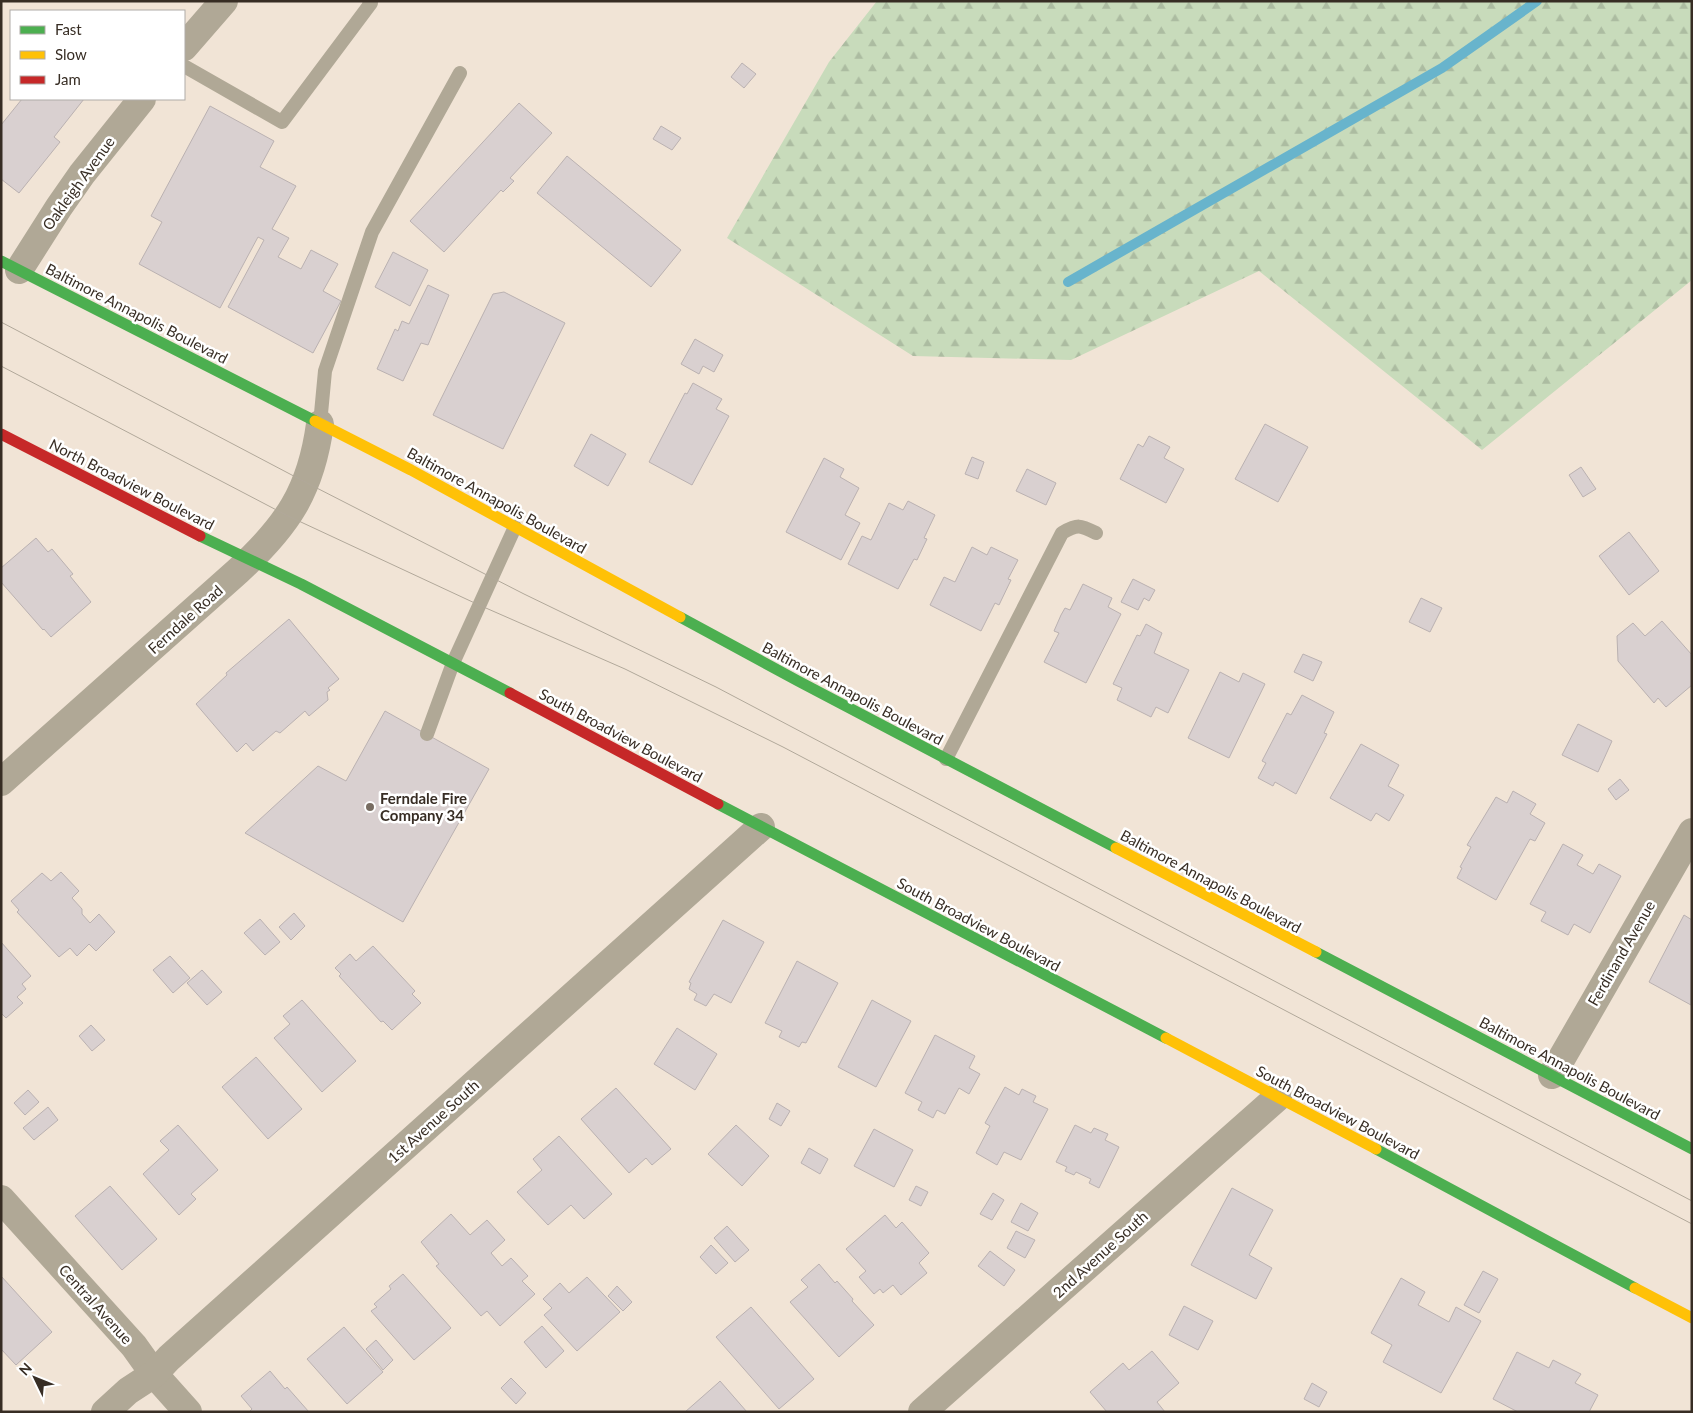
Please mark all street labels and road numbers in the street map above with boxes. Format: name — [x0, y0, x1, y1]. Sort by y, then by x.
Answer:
street label: Oakleigh Avenue — [38, 133, 118, 233]
street label: Baltimore Annapolis Boulevard — [43, 259, 231, 367]
street label: North Broadview Boulevard — [47, 435, 217, 533]
street label: Baltimore Annapolis Boulevard — [404, 443, 590, 557]
street label: Ferndale Road — [144, 581, 226, 657]
street label: Baltimore Annapolis Boulevard — [760, 638, 946, 748]
street label: South Broadview Boulevard — [536, 684, 706, 786]
street label: Baltimore Annapolis Boulevard — [1118, 826, 1304, 936]
street label: South Broadview Boulevard — [894, 873, 1064, 975]
street label: Ferdinand Avenue — [1584, 897, 1658, 1009]
street label: Baltimore Annapolis Boulevard — [1477, 1013, 1663, 1123]
street label: South Broadview Boulevard — [1253, 1061, 1423, 1163]
street label: 1st Avenue South — [384, 1075, 482, 1167]
street label: 2nd Avenue South — [1049, 1207, 1151, 1301]
street label: Central Avenue — [56, 1261, 136, 1348]

